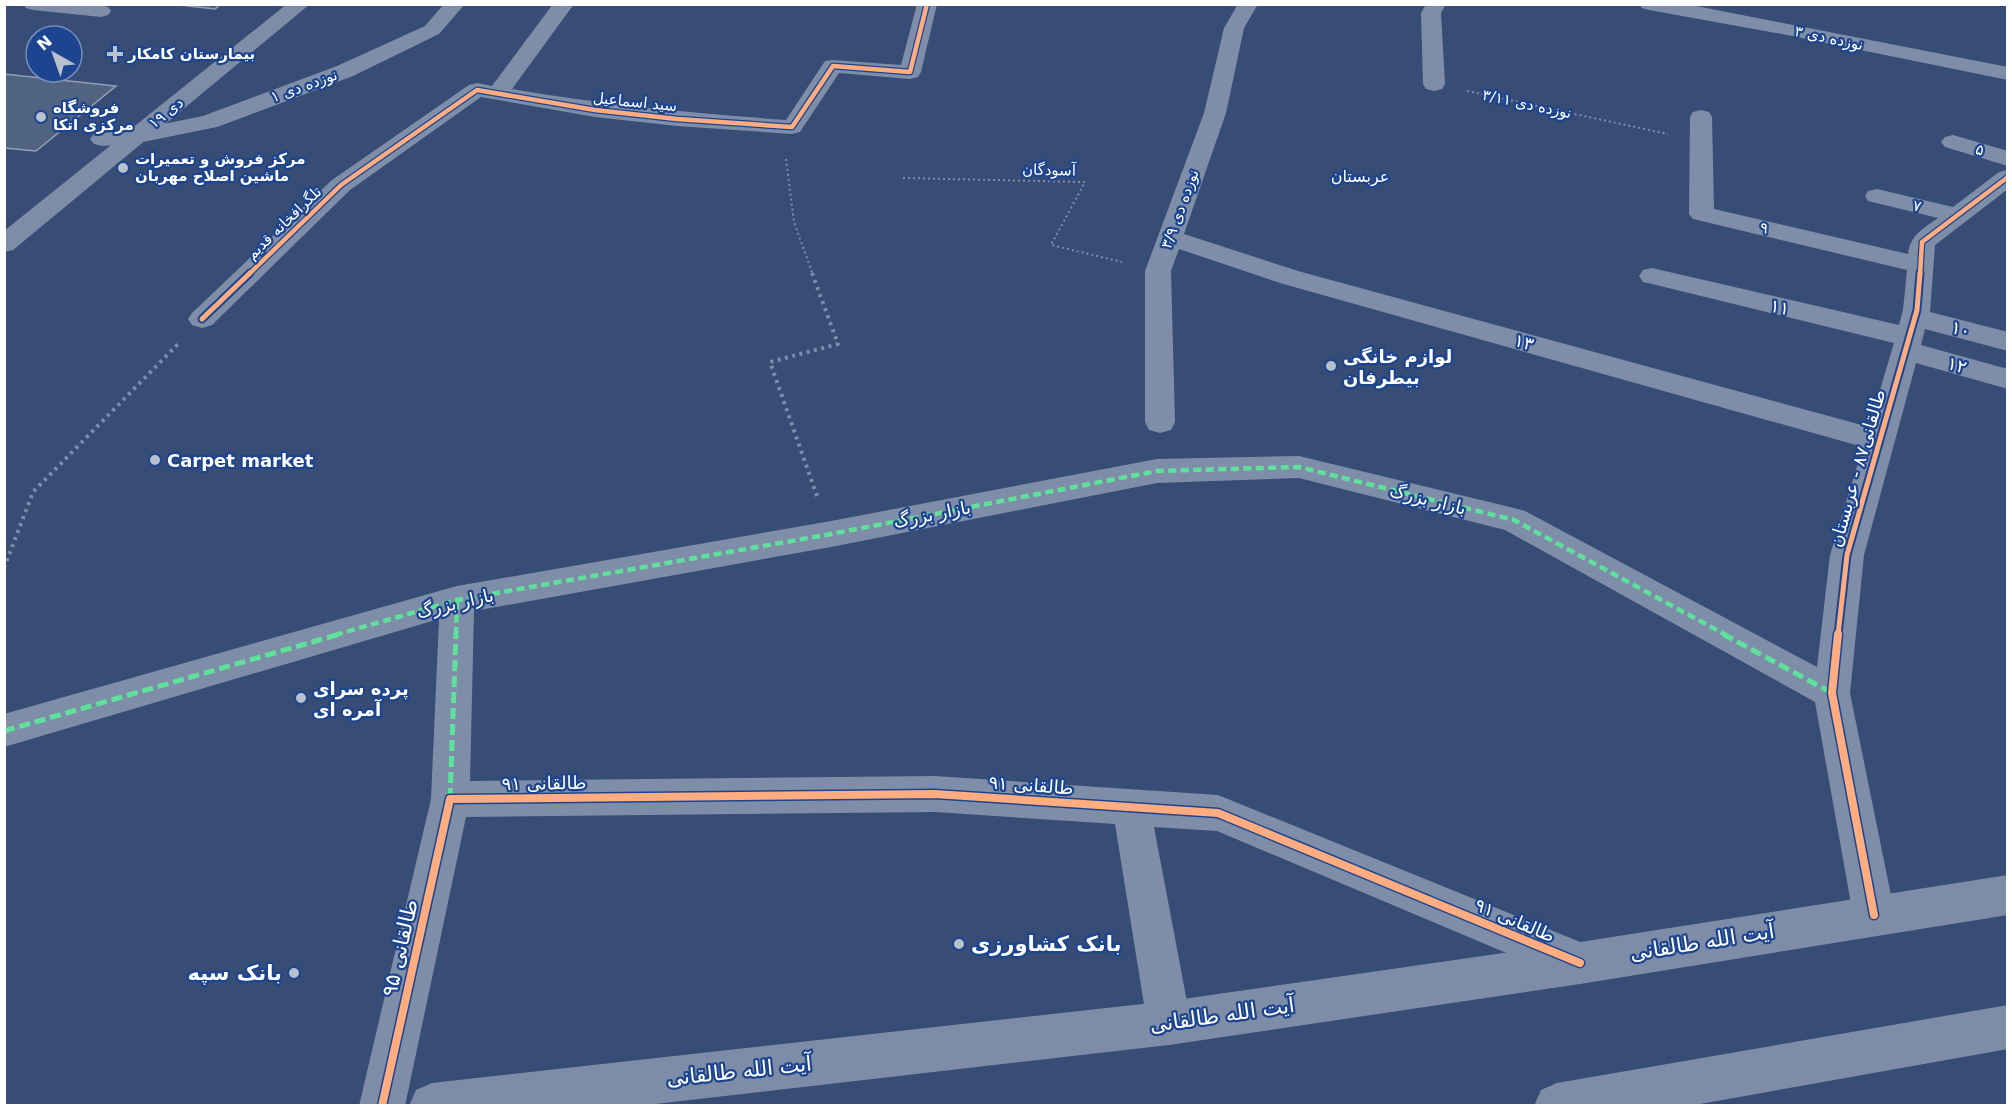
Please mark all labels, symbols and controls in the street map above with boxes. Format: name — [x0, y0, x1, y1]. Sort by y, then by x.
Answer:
street label: نوزده دی ۳ — [1793, 22, 1865, 54]
north arrow — [24, 24, 84, 84]
text: N — [33, 31, 56, 54]
marker: بیمارستان کامکار — [106, 45, 124, 63]
place label: بیمارستان کامکار — [127, 45, 255, 63]
street label: نوزده دی ۱ — [268, 66, 340, 106]
street label: نوزده دی ۳/۱۱ — [1481, 86, 1573, 122]
street label: سید اسماعیل — [592, 89, 678, 115]
street label: ۱۹ دی — [145, 94, 187, 132]
place label: فروشگاه مرکزی اتکا — [53, 99, 134, 134]
marker: فروشگاه مرکزی اتکا — [34, 110, 48, 124]
street label: ۵ — [1973, 140, 1987, 160]
place label: مرکز فروش و تعمیرات ماشین اصلاح مهربان — [135, 150, 306, 185]
marker: مرکز فروش و تعمیرات ماشین اصلاح مهربان — [116, 161, 130, 175]
street label: آسودگان — [1022, 161, 1077, 179]
street label: نوزده دی ۳/۹ — [1157, 167, 1203, 251]
district label: عربستان — [1331, 167, 1389, 187]
street label: تلگرافخانه قدیم — [243, 183, 325, 263]
street label: ۷ — [1911, 196, 1923, 216]
street label: ۹ — [1758, 218, 1770, 238]
street label: ۱۱ — [1768, 295, 1792, 319]
street label: ۱۰ — [1949, 316, 1973, 342]
street label: ۱۳ — [1512, 329, 1537, 355]
place label: لوازم خانگی بیطرفان — [1343, 346, 1452, 389]
street label: ۱۲ — [1945, 352, 1969, 378]
marker: لوازم خانگی بیطرفان — [1324, 359, 1338, 373]
street label: طالقانی۸۷ - عربستان — [1824, 387, 1891, 550]
place label: Carpet market — [167, 450, 314, 471]
marker: Carpet market — [148, 453, 162, 467]
street label: بازار بزرگ — [1387, 479, 1469, 520]
street label: بازار بزرگ — [892, 496, 973, 533]
street label: بازار بزرگ — [414, 584, 496, 623]
place label: پرده سرای آمره ای — [313, 678, 409, 721]
marker: پرده سرای آمره ای — [294, 691, 308, 705]
street label: طالقانی ۹۱ — [501, 772, 587, 794]
street label: طالقانی ۹۱ — [988, 772, 1074, 798]
street label: طالقانی ۹۱ — [1472, 894, 1558, 946]
street label: طالقانی ۹۵ — [377, 897, 423, 999]
street label: آیت الله طالقانی — [1628, 918, 1777, 965]
place label: بانک کشاورزی — [971, 932, 1121, 956]
marker: بانک کشاورزی — [952, 937, 966, 951]
place label: بانک سپه — [188, 961, 282, 985]
marker: بانک سپه — [287, 966, 301, 980]
street label: آیت الله طالقانی — [1148, 992, 1297, 1037]
street label: آیت الله طالقانی — [665, 1050, 814, 1091]

